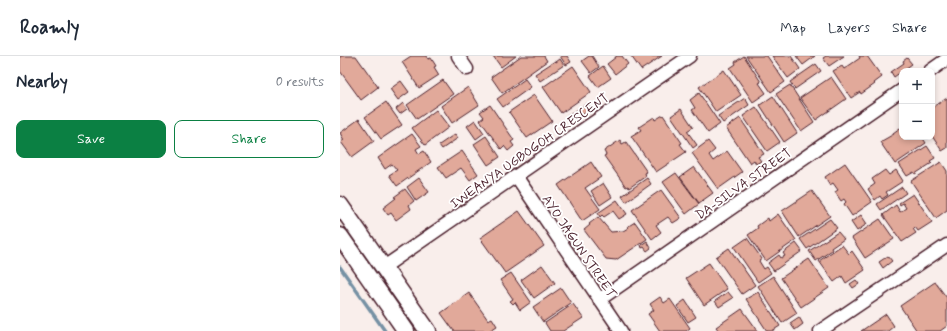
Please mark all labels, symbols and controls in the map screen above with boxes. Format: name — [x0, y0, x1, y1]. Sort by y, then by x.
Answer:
text: Roamly — [20, 15, 79, 40]
text: Map — [780, 19, 806, 37]
text: Layers — [828, 19, 870, 37]
text: Share — [892, 19, 927, 37]
map controls — [899, 68, 935, 140]
button: + — [899, 68, 935, 104]
text: Nearby — [16, 71, 68, 93]
text: 0 results — [276, 74, 324, 91]
street label: IWEANYA UGBOGOH CRESCENT — [447, 90, 613, 213]
button: − — [899, 104, 935, 140]
button: Save — [16, 120, 166, 158]
button: Share — [174, 120, 324, 158]
street label: DA-SILVA STREET — [692, 144, 796, 224]
street label: AYO JAGUN STREET — [538, 192, 620, 303]

